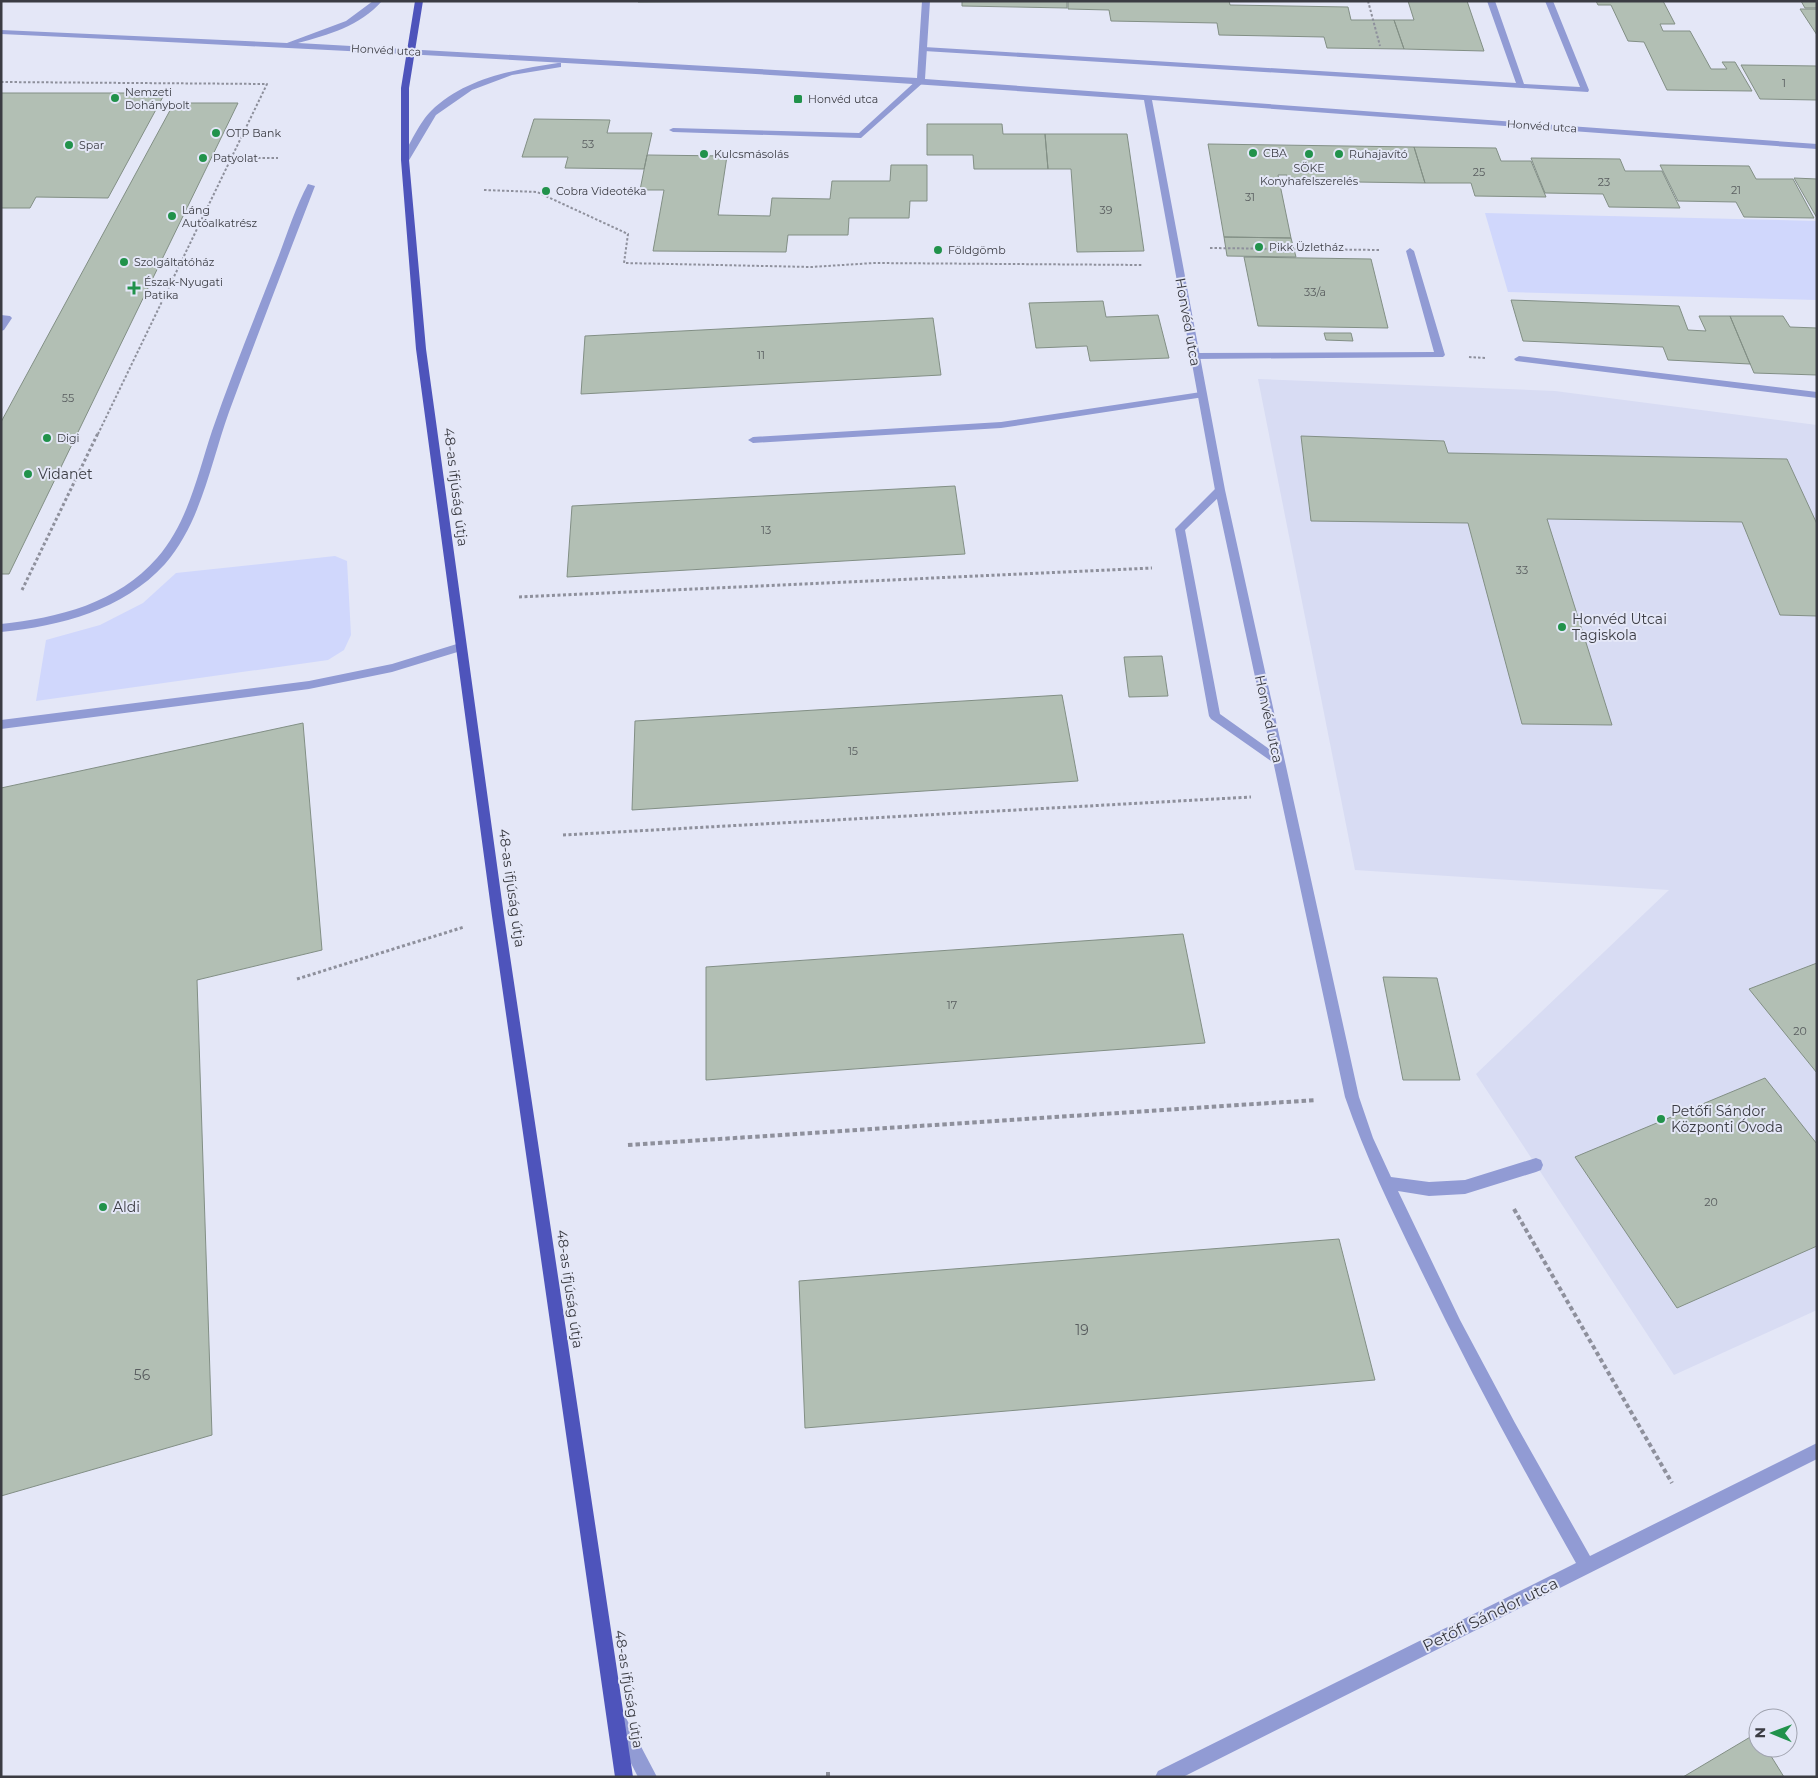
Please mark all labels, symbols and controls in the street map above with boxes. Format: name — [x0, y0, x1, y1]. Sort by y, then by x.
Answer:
street label: Honvéd utca — [351, 41, 421, 59]
house number: 1 — [1782, 76, 1786, 90]
place label: Nemzeti Dohánybolt — [125, 85, 190, 112]
marker: Nemzeti Dohánybolt — [109, 92, 121, 104]
place label: Honvéd utca — [808, 92, 878, 106]
marker: Honvéd utca — [792, 93, 804, 105]
street label: Honvéd utca — [1506, 117, 1578, 135]
place label: OTP Bank — [226, 126, 281, 140]
marker: OTP Bank — [210, 127, 222, 139]
house number: 53 — [582, 137, 594, 151]
place label: Spar — [79, 138, 104, 152]
marker: Spar — [63, 139, 75, 151]
place label: CBA — [1263, 146, 1287, 160]
place label: Kulcsmásolás — [714, 147, 789, 161]
marker: CBA — [1247, 147, 1259, 159]
place label: Ruhajavító — [1349, 147, 1408, 161]
marker: Kulcsmásolás — [698, 148, 710, 160]
marker: SÖKE Konyhafelszerelés — [1303, 148, 1315, 160]
marker: Ruhajavító — [1333, 148, 1345, 160]
place label: Patyolat — [213, 151, 258, 165]
marker: Patyolat — [197, 152, 209, 164]
place label: SÖKE Konyhafelszerelés — [1260, 161, 1359, 188]
house number: 25 — [1473, 165, 1485, 179]
house number: 23 — [1598, 175, 1610, 189]
house number: 21 — [1731, 183, 1741, 197]
place label: Cobra Videotéka — [556, 184, 647, 198]
marker: Cobra Videotéka — [540, 185, 552, 197]
house number: 31 — [1245, 190, 1255, 204]
place label: Láng Autóalkatrész — [182, 203, 257, 230]
house number: 39 — [1100, 203, 1113, 217]
marker: Láng Autóalkatrész — [166, 210, 178, 222]
place label: Pikk Üzletház — [1269, 240, 1344, 254]
marker: Pikk Üzletház — [1253, 241, 1265, 253]
place label: Földgömb — [948, 243, 1006, 257]
marker: Földgömb — [932, 244, 944, 256]
place label: Szolgáltatóház — [134, 255, 215, 269]
marker: Szolgáltatóház — [118, 256, 130, 268]
place label: Észak-Nyugati Patika — [144, 275, 223, 302]
street label: Honvéd utca — [1171, 276, 1205, 368]
marker: Észak-Nyugati Patika — [128, 282, 140, 294]
house number: 33/a — [1304, 285, 1326, 299]
house number: 11 — [757, 348, 765, 362]
house number: 55 — [62, 391, 74, 405]
street label: 48-as ifjúság útja — [440, 426, 472, 548]
place label: Digi — [57, 431, 80, 445]
marker: Digi — [41, 432, 53, 444]
place label: Vidanet — [38, 465, 93, 483]
marker: Vidanet — [22, 468, 34, 480]
house number: 13 — [761, 523, 771, 537]
house number: 33 — [1516, 563, 1528, 577]
place label: Honvéd Utcai Tagiskola — [1572, 610, 1667, 644]
marker: Honvéd Utcai Tagiskola — [1556, 621, 1568, 633]
street label: Honvéd utca — [1251, 673, 1287, 765]
house number: 15 — [848, 744, 858, 758]
street label: 48-as ifjúság útja — [495, 827, 529, 949]
house number: 17 — [947, 998, 957, 1012]
house number: 20 — [1793, 1024, 1807, 1038]
place label: Petőfi Sándor Központi Óvoda — [1671, 1102, 1783, 1136]
marker: Petőfi Sándor Központi Óvoda — [1655, 1113, 1667, 1125]
house number: 20 — [1704, 1195, 1718, 1209]
place label: Aldi — [113, 1198, 140, 1216]
marker: Aldi — [97, 1201, 109, 1213]
street label: 48-as ifjúság útja — [553, 1228, 587, 1350]
house number: 19 — [1075, 1321, 1089, 1339]
house number: 56 — [134, 1366, 151, 1384]
street label: Petőfi Sándor utca — [1420, 1573, 1561, 1655]
street label: 48-as ifjúság útja — [611, 1628, 647, 1750]
north arrow — [1748, 1708, 1798, 1758]
text: N — [1751, 1727, 1769, 1739]

